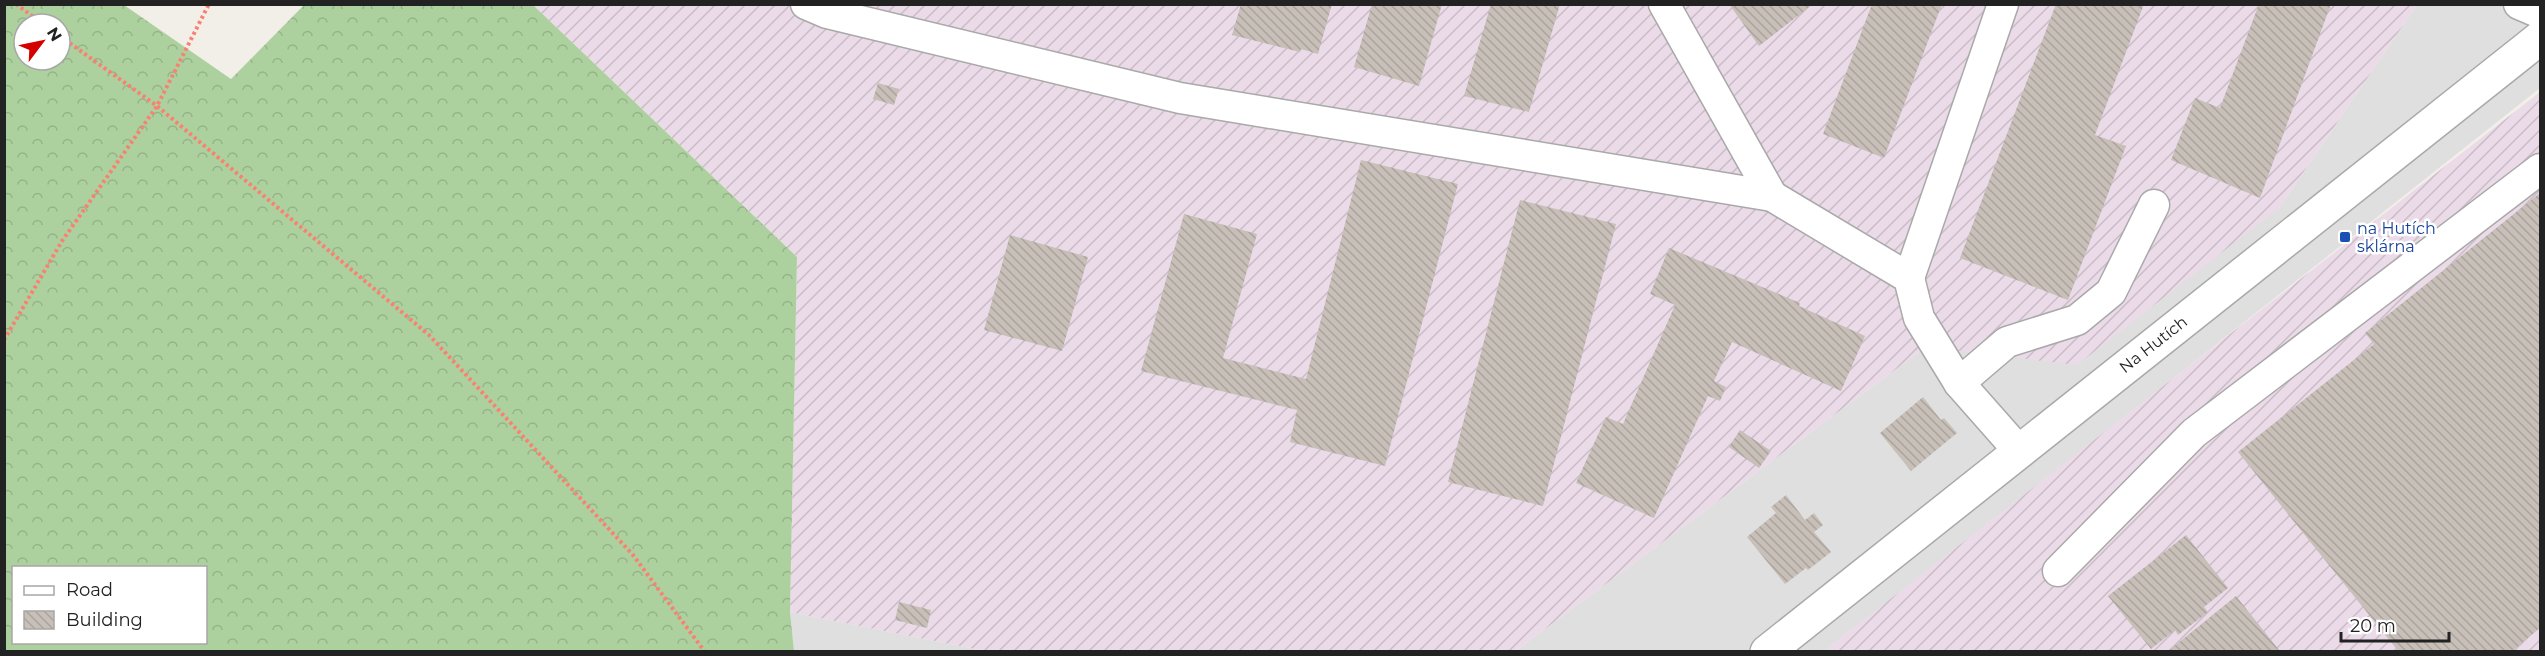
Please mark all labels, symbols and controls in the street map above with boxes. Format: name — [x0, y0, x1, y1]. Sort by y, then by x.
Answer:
north arrow — [12, 12, 72, 72]
text: N — [43, 24, 66, 45]
place label: na Hutích sklárna — [2357, 219, 2436, 256]
marker: na Hutích sklárna — [2338, 230, 2352, 244]
street label: Na Hutích — [2116, 312, 2191, 377]
legend — [12, 566, 207, 644]
text: Road — [66, 579, 113, 601]
scale bar — [2341, 605, 2449, 643]
text: Building — [66, 609, 143, 631]
text: 20 m — [2350, 615, 2396, 637]

